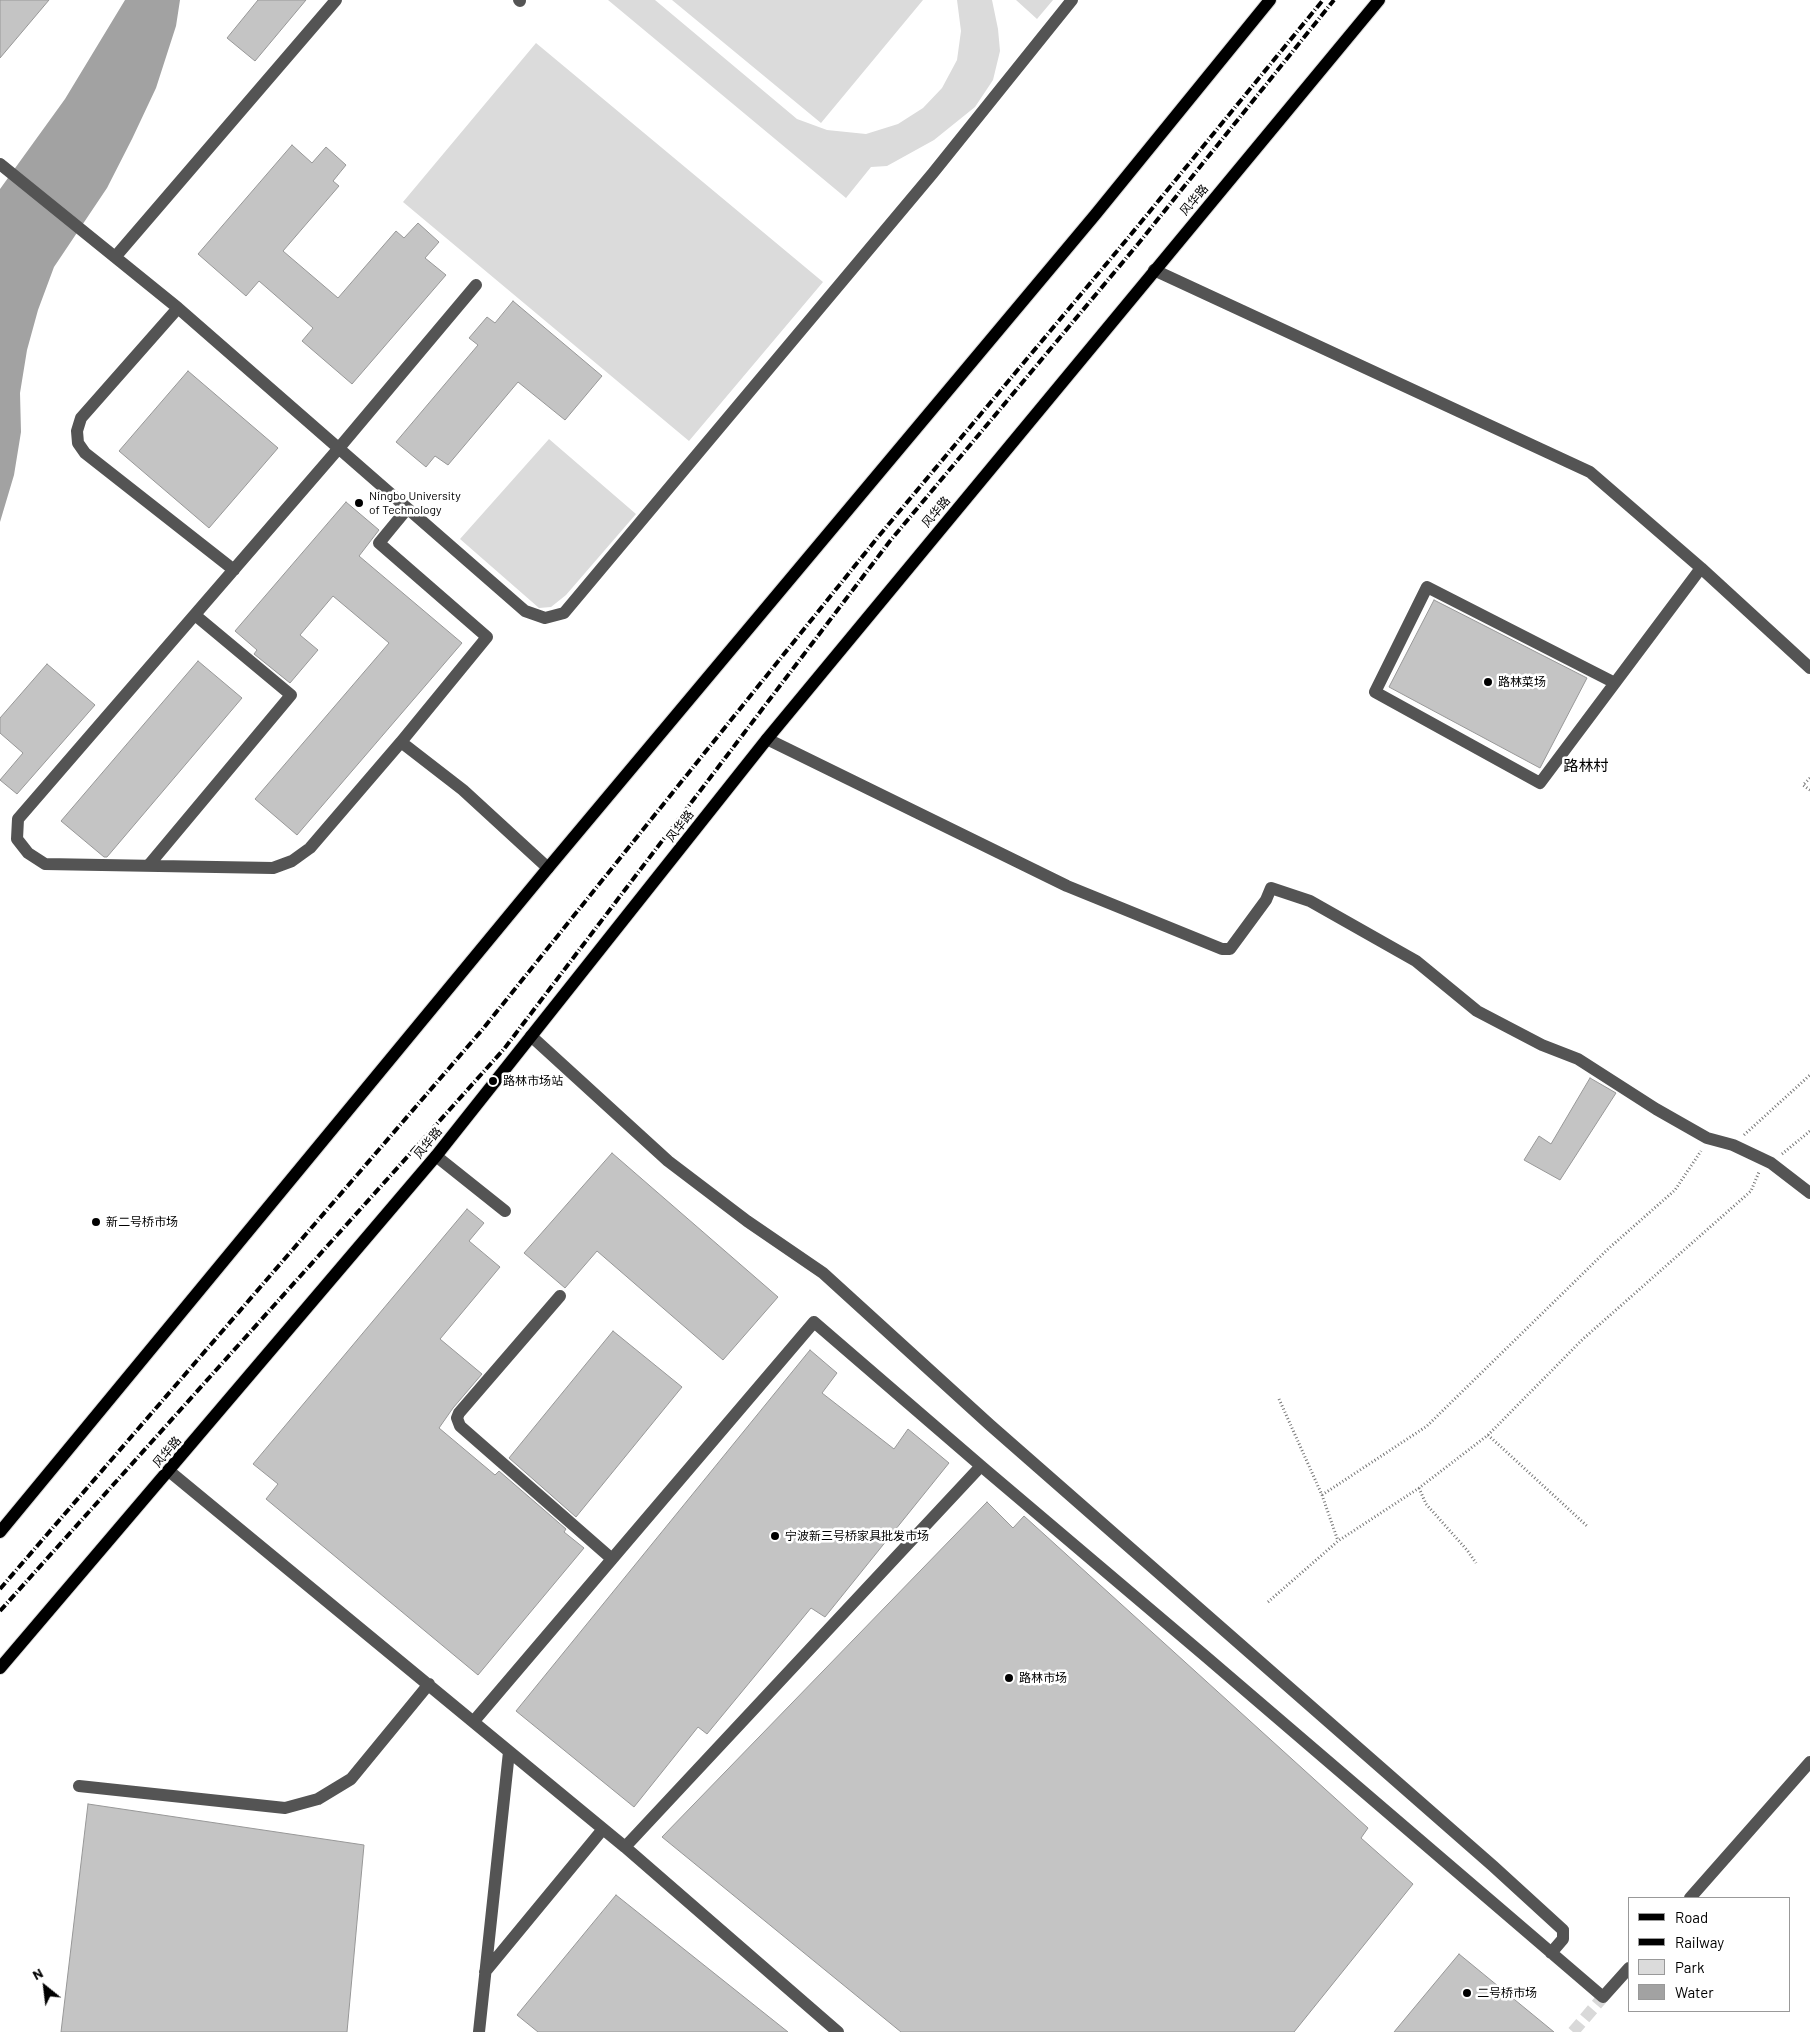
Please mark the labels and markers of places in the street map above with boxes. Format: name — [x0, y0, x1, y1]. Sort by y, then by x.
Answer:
place label: Ningbo University of Technology — [369, 489, 461, 517]
marker: Ningbo University of Technology — [353, 497, 365, 509]
place label: 路林菜场 — [1498, 675, 1546, 689]
marker: 路林菜场 — [1482, 676, 1494, 688]
place label: 路林市场站 — [503, 1074, 563, 1088]
marker: 路林市场站 — [487, 1075, 499, 1087]
place label: 新二号桥市场 — [106, 1215, 178, 1229]
marker: 新二号桥市场 — [90, 1216, 102, 1228]
place label: 宁波新三号桥家具批发市场 — [785, 1529, 929, 1543]
marker: 宁波新三号桥家具批发市场 — [769, 1530, 781, 1542]
place label: 路林市场 — [1019, 1671, 1067, 1685]
marker: 路林市场 — [1003, 1672, 1015, 1684]
place label: 二号桥市场 — [1477, 1986, 1537, 2000]
marker: 二号桥市场 — [1461, 1987, 1473, 1999]

